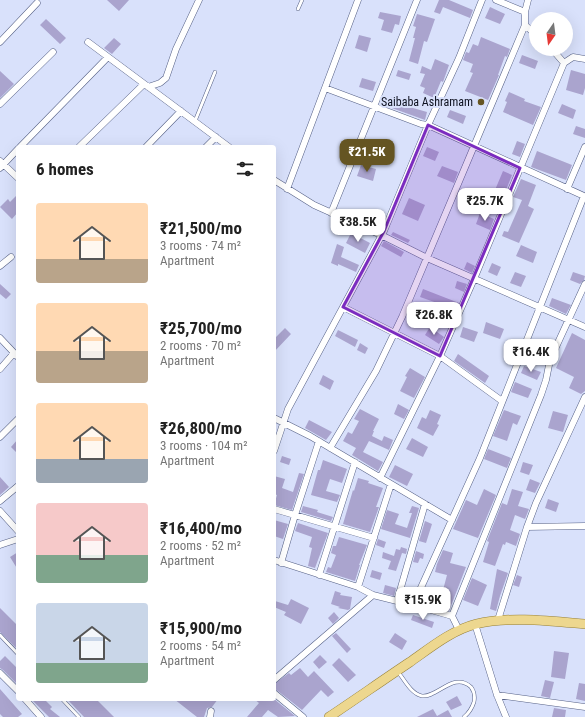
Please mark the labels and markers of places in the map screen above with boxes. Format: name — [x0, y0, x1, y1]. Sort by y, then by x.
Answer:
place label: Saibaba Ashramam — [381, 95, 473, 109]
marker: Saibaba Ashramam — [476, 97, 486, 107]
pin: ₹21.5K — [334, 139, 400, 173]
pin: ₹25.7K — [452, 188, 518, 222]
pin: ₹38.5K — [325, 209, 391, 243]
pin: ₹26.8K — [401, 302, 467, 336]
pin: ₹16.4K — [498, 339, 564, 373]
pin: ₹15.9K — [390, 587, 456, 621]

